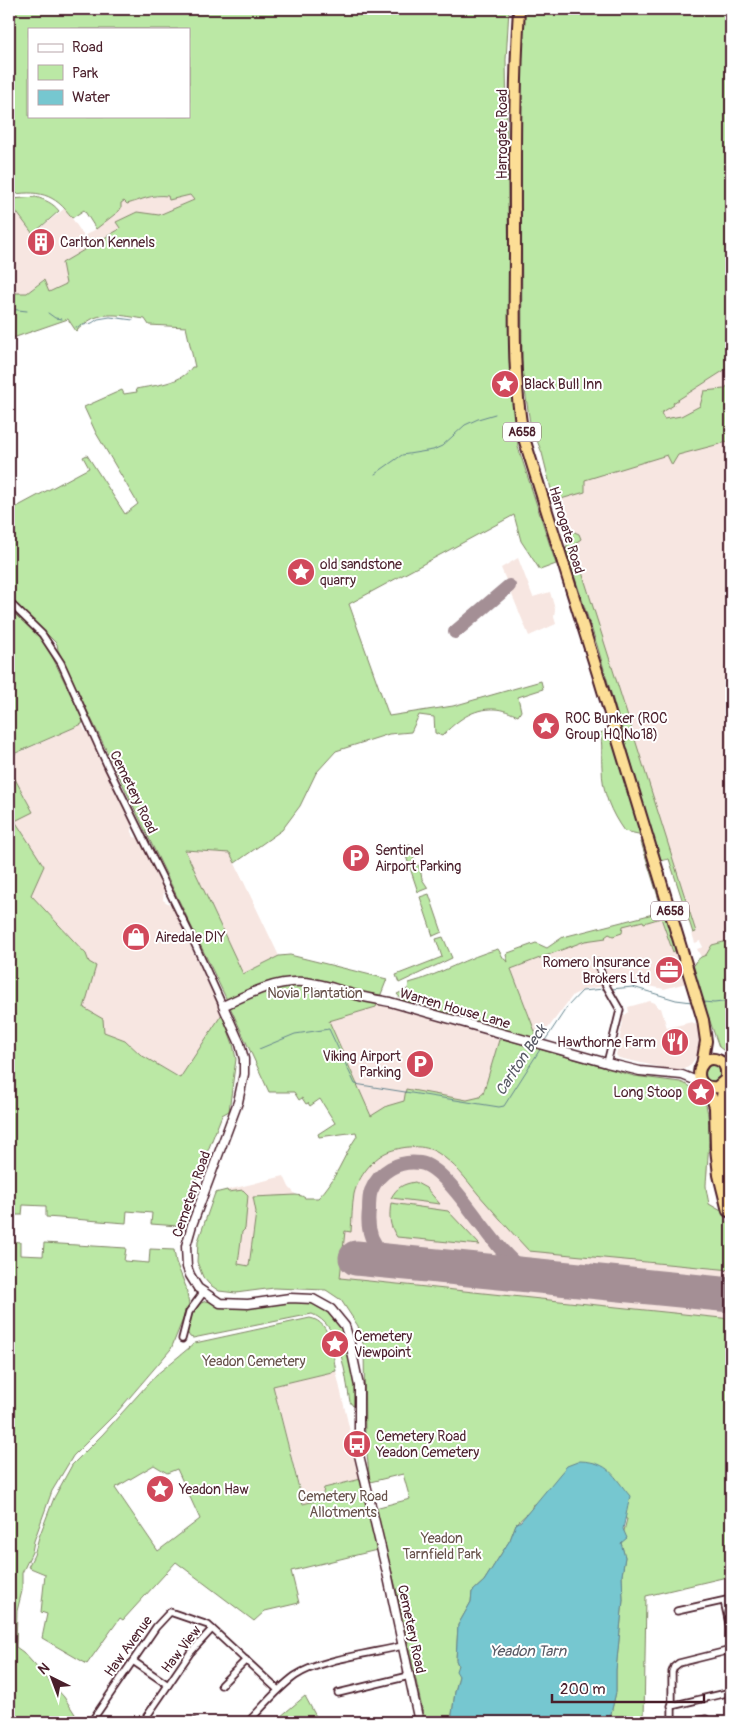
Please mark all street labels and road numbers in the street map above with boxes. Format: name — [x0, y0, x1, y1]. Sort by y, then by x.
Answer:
street label: Harrogate Road — [494, 89, 511, 179]
road number: A658 — [503, 422, 541, 442]
street label: Harrogate Road — [545, 484, 588, 576]
street label: Cemetery Road — [106, 748, 161, 837]
road number: A658 — [651, 901, 689, 920]
street label: Warren House Lane — [398, 985, 512, 1032]
street label: Cemetery Road — [169, 1149, 214, 1240]
street label: Cemetery Road — [394, 1583, 429, 1675]
street label: Haw Avenue — [101, 1613, 156, 1680]
street label: Haw View — [158, 1622, 205, 1676]

